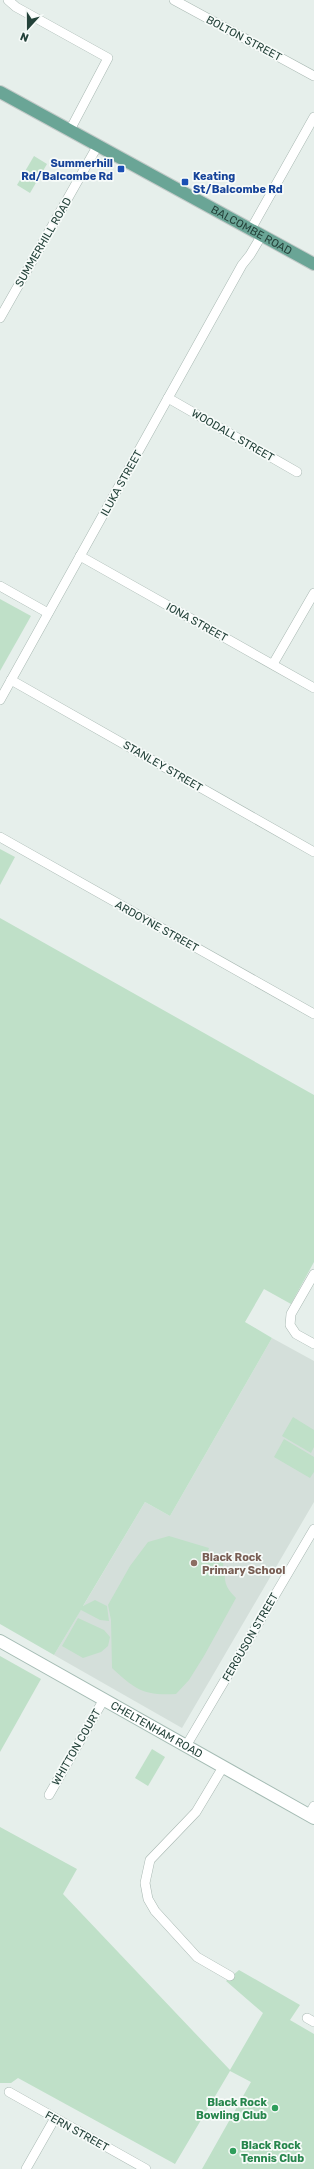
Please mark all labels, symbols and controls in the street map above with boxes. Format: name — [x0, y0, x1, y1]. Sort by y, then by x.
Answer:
north arrow — [8, 8, 48, 48]
street label: BOLTON STREET — [204, 13, 284, 64]
text: N — [18, 29, 31, 44]
place label: Summerhill Rd/Balcombe Rd — [21, 157, 113, 183]
marker: Summerhill Rd/Balcombe Rd — [116, 164, 126, 174]
place label: Keating St/Balcombe Rd — [193, 170, 283, 196]
marker: Keating St/Balcombe Rd — [180, 177, 190, 187]
street label: SUMMERHILL ROAD — [13, 195, 74, 289]
street label: BALCOMBE ROAD — [209, 203, 294, 258]
street label: WOODALL STREET — [189, 406, 277, 465]
street label: ILUKA STREET — [98, 448, 145, 518]
street label: IONA STREET — [164, 600, 230, 645]
street label: STANLEY STREET — [121, 738, 205, 795]
street label: ARDOYNE STREET — [113, 898, 201, 955]
place label: Black Rock Primary School — [202, 1551, 285, 1577]
marker: Black Rock Primary School — [189, 1558, 199, 1568]
street label: FERGUSON STREET — [220, 1590, 281, 1684]
street label: CHELTENHAM ROAD — [108, 1699, 205, 1761]
street label: WHITTON COURT — [49, 1706, 104, 1788]
place label: Black Rock Bowling Club — [196, 2096, 268, 2122]
marker: Black Rock Bowling Club — [270, 2103, 280, 2113]
street label: FERN STREET — [43, 2109, 111, 2155]
place label: Black Rock Tennis Club — [241, 2139, 304, 2165]
marker: Black Rock Tennis Club — [228, 2146, 238, 2156]

